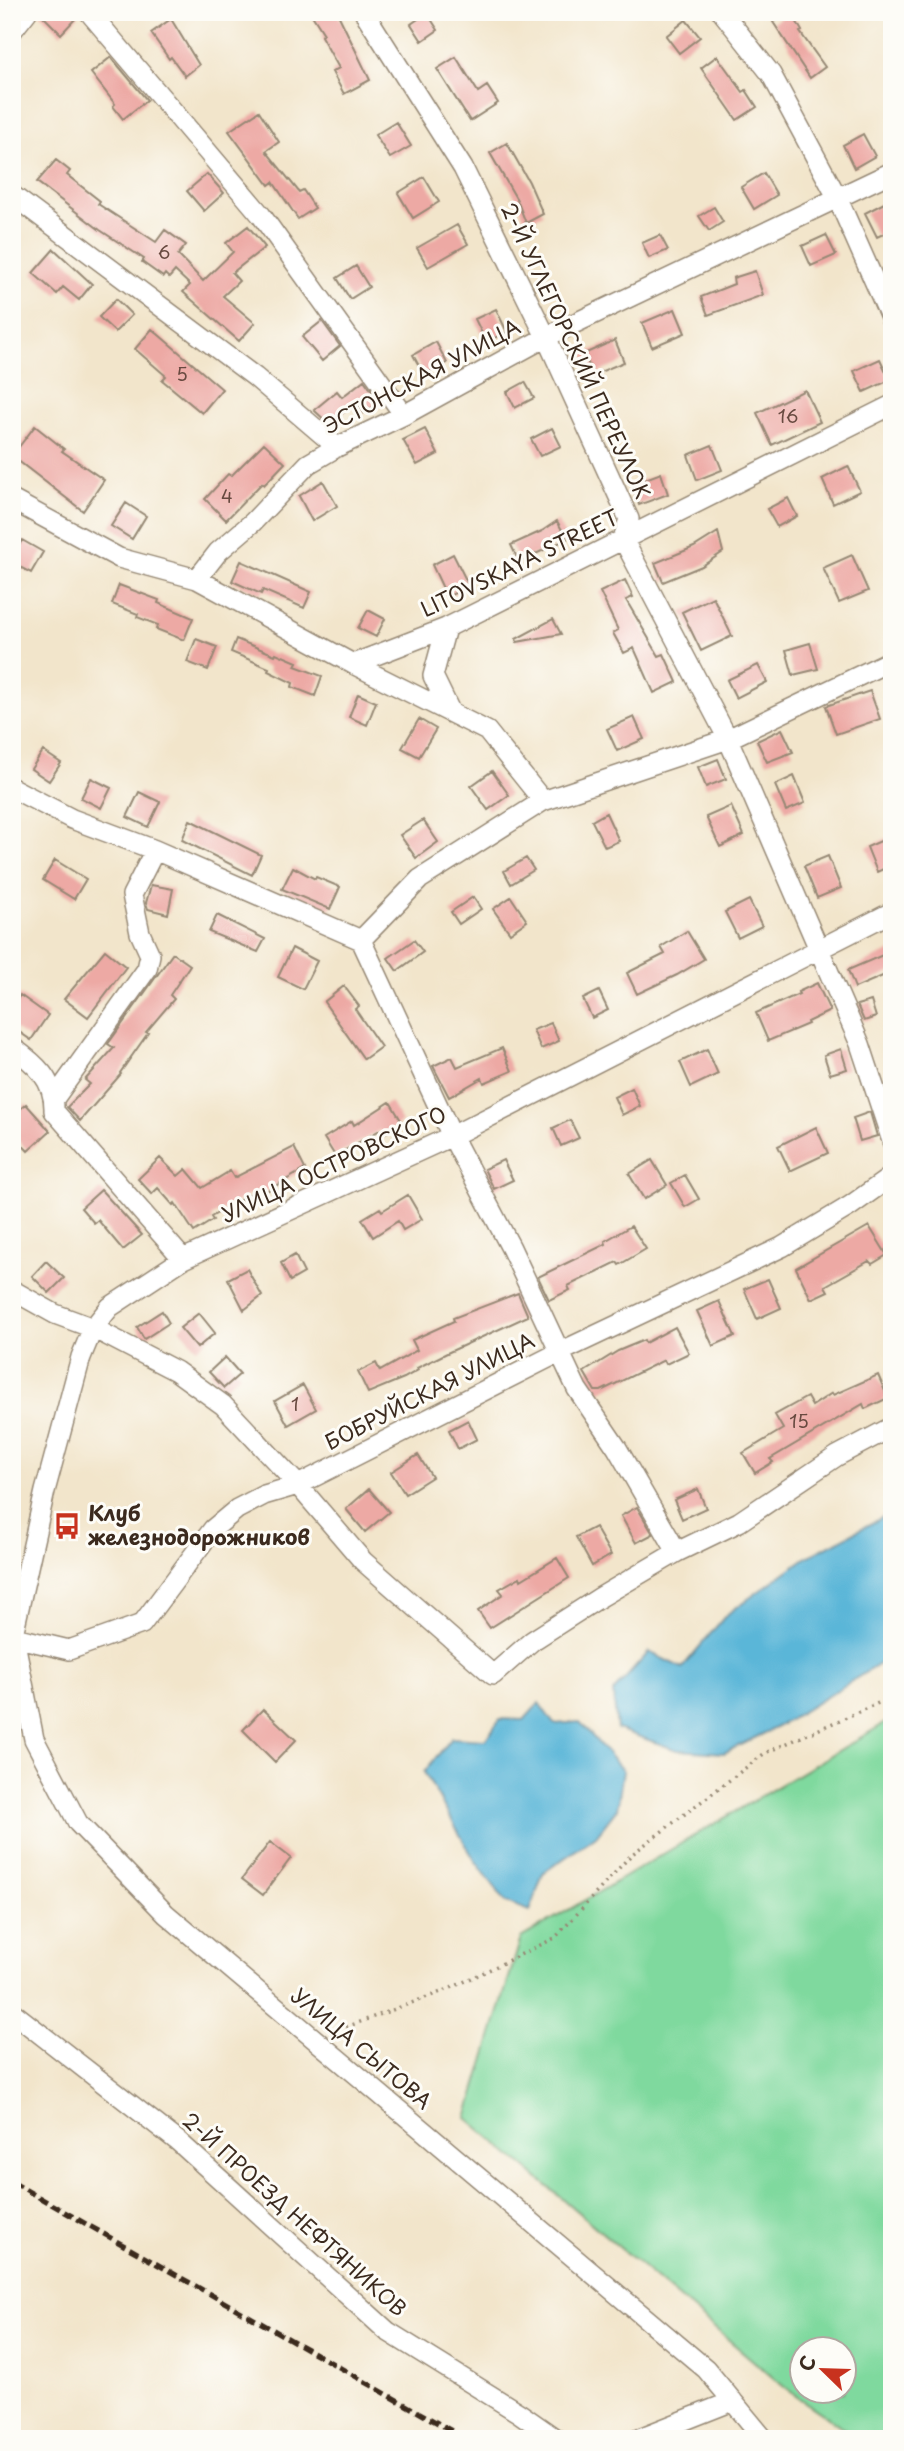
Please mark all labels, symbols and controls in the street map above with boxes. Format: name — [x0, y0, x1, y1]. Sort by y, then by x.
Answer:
street label: 2-Й УГЛЕГОРСКИЙ ПЕРЕУЛОК — [494, 197, 660, 503]
house number: 6 — [158, 238, 170, 265]
street label: ЭСТОНСКАЯ УЛИЦА — [317, 310, 525, 441]
house number: 5 — [176, 360, 188, 387]
house number: 16 — [778, 402, 798, 429]
house number: 4 — [221, 482, 233, 509]
street label: LITOVSKAYA STREET — [415, 500, 624, 624]
street label: УЛИЦА ОСТРОВСКОГО — [215, 1097, 451, 1229]
street label: БОБРУЙСКАЯ УЛИЦА — [319, 1323, 540, 1457]
house number: 1 — [291, 1390, 299, 1417]
house number: 15 — [789, 1407, 809, 1434]
place label: Клуб железнодорожников — [88, 1496, 310, 1552]
bus stop icon: Клуб железнодорожников — [52, 1511, 82, 1541]
street label: УЛИЦА СЫТОВА — [285, 1979, 440, 2116]
street label: 2-Й ПРОЕЗД НЕФТЯНИКОВ — [176, 2104, 415, 2323]
north arrow — [788, 2336, 858, 2406]
text: С — [791, 2351, 822, 2375]

